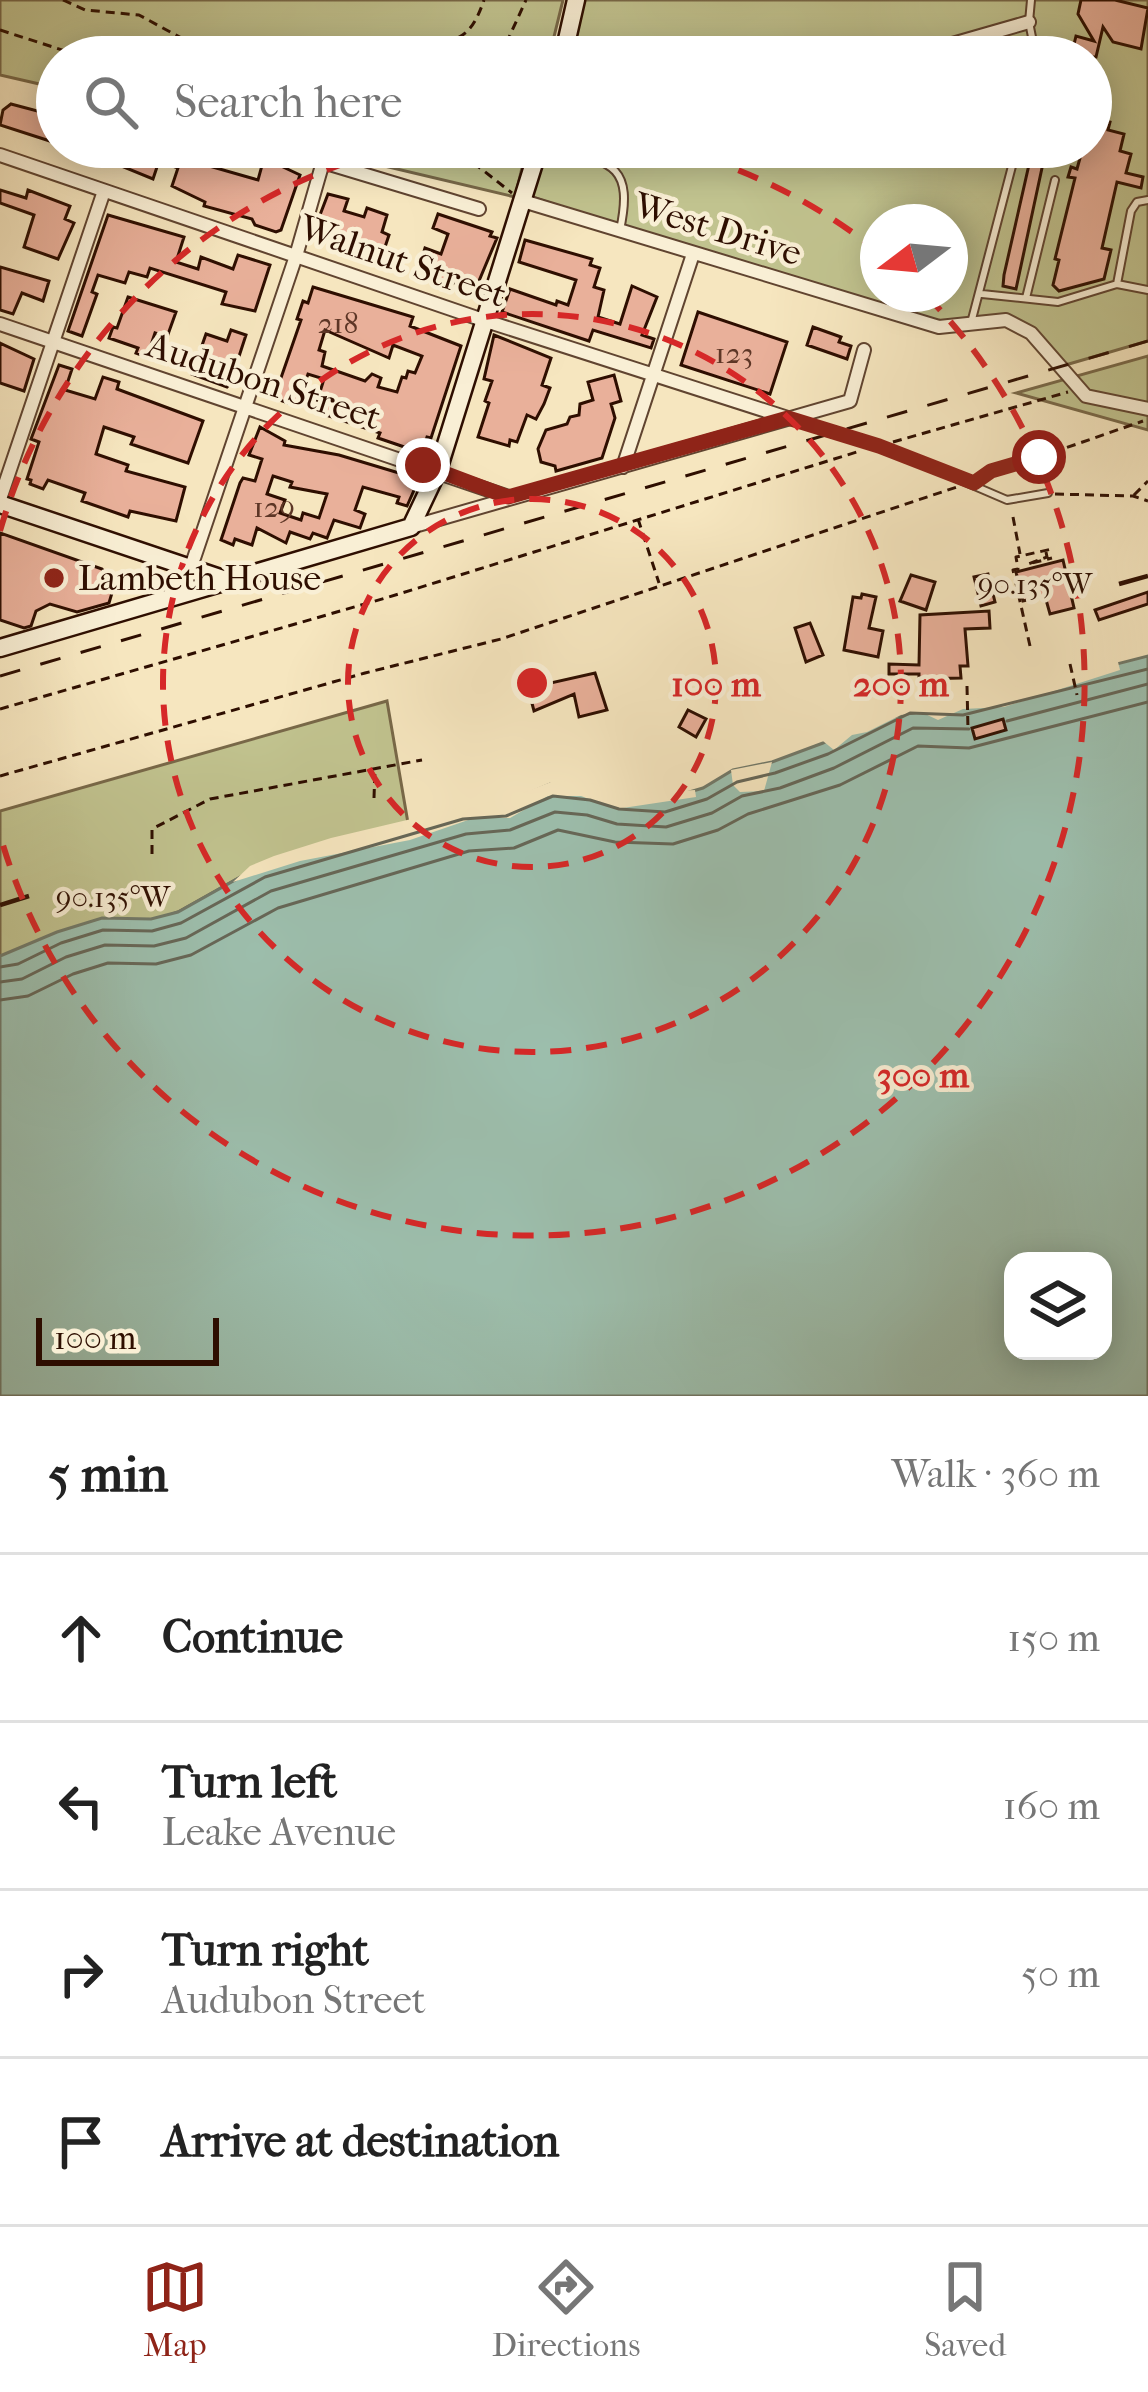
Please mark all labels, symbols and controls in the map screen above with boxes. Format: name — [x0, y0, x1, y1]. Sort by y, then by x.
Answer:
search box — [36, 36, 1112, 168]
icon: search — [78, 69, 144, 135]
text: Search here — [174, 76, 402, 129]
street label: West Drive — [628, 183, 807, 274]
north arrow — [860, 204, 968, 312]
street label: Walnut Street — [293, 206, 512, 316]
house number: 218 — [317, 306, 359, 341]
street label: Audubon Street — [140, 323, 386, 439]
house number: 123 — [715, 336, 753, 371]
route start — [1012, 430, 1066, 484]
route end — [396, 438, 450, 492]
house number: 129 — [253, 490, 295, 525]
place label: Lambeth House — [78, 557, 321, 599]
marker: Lambeth House — [41, 565, 67, 591]
text: 90.135°W — [978, 567, 1094, 602]
centre of rings — [511, 662, 553, 704]
text: 100 m — [671, 663, 762, 705]
text: 200 m — [853, 663, 950, 705]
text: 90.135°W — [56, 880, 172, 915]
text: 300 m — [877, 1054, 970, 1096]
map controls — [1004, 1252, 1112, 1360]
button: layers — [1004, 1252, 1112, 1360]
scale bar — [36, 1312, 219, 1365]
text: 100 m — [54, 1319, 137, 1358]
text: 5 min — [48, 1444, 168, 1504]
text: Walk · 360 m — [891, 1451, 1100, 1497]
icon: ahead — [48, 1605, 114, 1671]
text: Continue — [162, 1611, 343, 1664]
text: 150 m — [1007, 1615, 1100, 1661]
text: Turn left — [162, 1756, 337, 1809]
icon: left — [48, 1773, 114, 1839]
text: 160 m — [1003, 1783, 1100, 1829]
text: Leake Avenue — [162, 1809, 396, 1855]
text: Turn right — [162, 1924, 369, 1977]
icon: right — [48, 1941, 114, 2007]
text: 50 m — [1021, 1951, 1100, 1997]
text: Audubon Street — [162, 1977, 426, 2023]
icon: arrive — [48, 2109, 114, 2175]
text: Arrive at destination — [162, 2115, 559, 2168]
tab: Map — [142, 2254, 208, 2365]
tab: Directions — [492, 2254, 640, 2365]
tab: Saved — [924, 2254, 1006, 2365]

